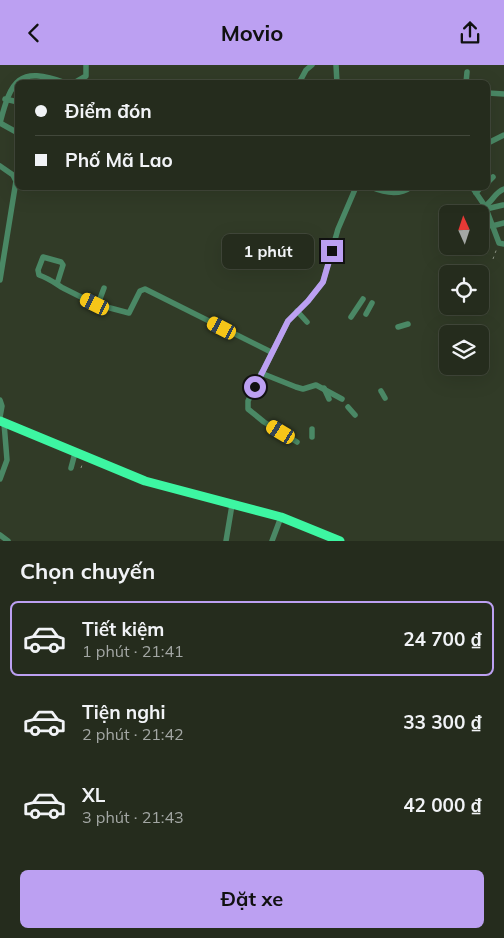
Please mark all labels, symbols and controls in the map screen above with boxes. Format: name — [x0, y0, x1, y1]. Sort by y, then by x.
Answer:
icon: back — [20, 19, 48, 47]
text: Movio — [221, 19, 283, 47]
icon: share — [456, 19, 484, 47]
text: Điểm đón — [65, 99, 152, 123]
text: Phố Mã Lao — [65, 148, 173, 172]
north arrow — [439, 205, 489, 255]
map controls — [439, 205, 489, 375]
callout: 1 phút — [222, 233, 314, 269]
route end — [321, 240, 343, 262]
text: 1 phút — [243, 241, 293, 261]
button: locate — [439, 265, 489, 315]
car — [78, 291, 111, 317]
car — [205, 315, 238, 341]
button: layers — [439, 325, 489, 375]
route start — [244, 376, 266, 398]
car — [264, 418, 297, 446]
text: Chọn chuyến — [20, 557, 155, 585]
icon: car — [22, 616, 67, 661]
text: Tiết kiệm — [82, 617, 164, 641]
text: 24 700 ₫ — [403, 627, 482, 651]
text: 1 phút · 21:41 — [82, 641, 184, 661]
icon: car — [22, 699, 67, 744]
text: Tiện nghi — [82, 700, 166, 724]
text: 33 300 ₫ — [403, 710, 482, 734]
text: 2 phút · 21:42 — [82, 724, 184, 744]
icon: car — [22, 782, 67, 827]
text: XL — [82, 783, 105, 807]
text: 42 000 ₫ — [403, 793, 482, 817]
text: 3 phút · 21:43 — [82, 807, 184, 827]
button: Đặt xe — [20, 870, 484, 928]

